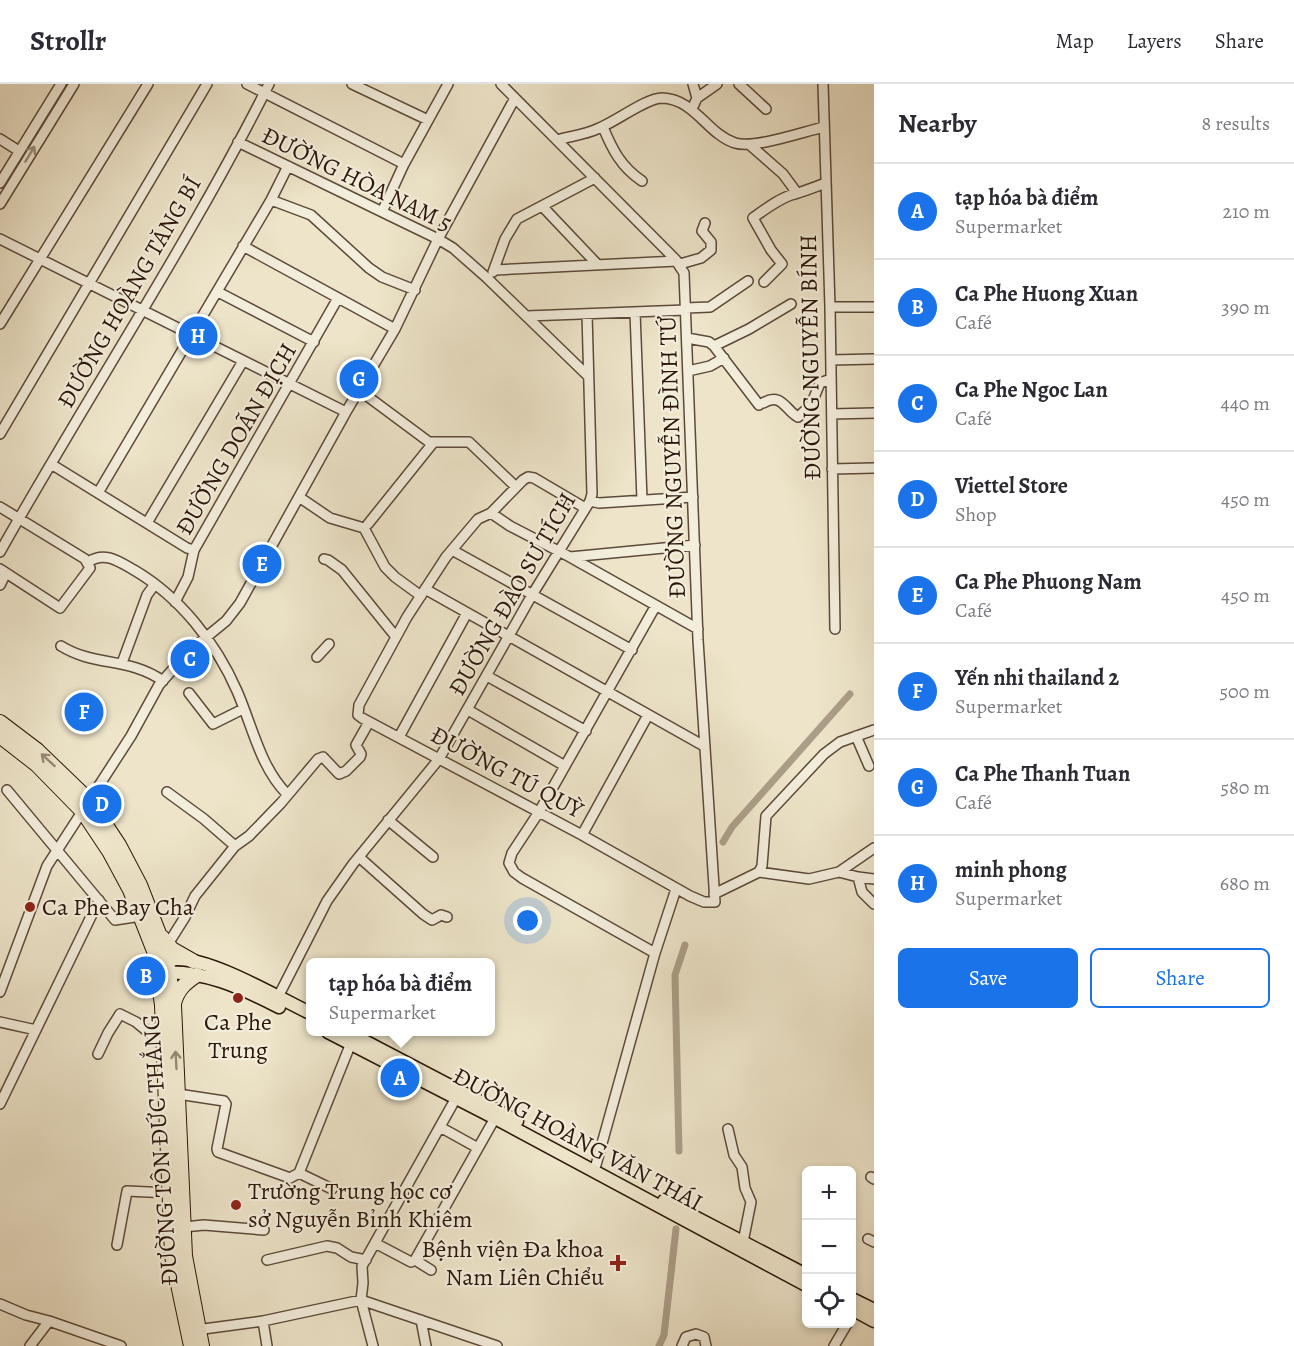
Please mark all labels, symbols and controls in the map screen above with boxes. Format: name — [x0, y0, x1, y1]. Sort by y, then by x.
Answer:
text: Strollr — [30, 22, 106, 60]
text: Map — [1055, 27, 1094, 55]
text: Layers — [1127, 27, 1182, 55]
text: Share — [1215, 27, 1264, 55]
text: Nearby — [898, 106, 977, 141]
text: 8 results — [1202, 110, 1270, 137]
street label: ĐƯỜNG HÒA NAM 5 — [256, 119, 458, 239]
one-way arrow — [25, 146, 37, 163]
street label: ĐƯỜNG HOÀNG TĂNG BÍ — [51, 171, 207, 413]
text: tạp hóa bà điểm — [955, 183, 1098, 213]
text: A — [911, 198, 924, 225]
text: 210 m — [1222, 198, 1270, 225]
text: Supermarket — [955, 213, 1062, 240]
street label: ĐƯỜNG NGUYỄN BÍNH — [792, 234, 828, 480]
text: Ca Phe Huong Xuan — [955, 279, 1138, 309]
text: B — [911, 294, 924, 321]
text: 390 m — [1221, 294, 1270, 321]
text: Café — [955, 309, 992, 336]
pin: H — [178, 314, 218, 358]
street label: ĐƯỜNG NGUYỄN ĐÌNH TỨ — [651, 315, 693, 599]
street label: ĐƯỜNG DOÃN ĐỊCH — [168, 337, 304, 541]
pin: G — [340, 356, 378, 402]
text: Ca Phe Ngoc Lan — [955, 375, 1108, 405]
text: C — [911, 390, 924, 417]
text: 440 m — [1221, 390, 1270, 417]
text: Café — [955, 405, 992, 432]
text: Viettel Store — [955, 471, 1068, 501]
text: D — [911, 486, 924, 513]
text: 450 m — [1221, 486, 1270, 513]
street label: ĐƯỜNG ĐÀO SƯ TÍCH — [441, 487, 583, 701]
text: Shop — [955, 501, 997, 528]
pin: E — [242, 542, 282, 586]
text: Ca Phe Phuong Nam — [955, 567, 1142, 597]
text: E — [912, 582, 923, 609]
text: 450 m — [1221, 582, 1270, 609]
text: Café — [955, 597, 992, 624]
pin: C — [170, 636, 210, 682]
text: Yến nhi thailand 2 — [955, 663, 1119, 693]
text: F — [912, 678, 923, 705]
text: 500 m — [1219, 678, 1270, 705]
pin: F — [64, 690, 104, 734]
text: Supermarket — [955, 693, 1062, 720]
street label: ĐƯỜNG TÚ QUỲ — [425, 718, 590, 826]
one-way arrow — [41, 753, 56, 767]
text: Ca Phe Thanh Tuan — [955, 759, 1130, 789]
text: G — [911, 774, 924, 801]
text: 580 m — [1220, 774, 1270, 801]
pin: D — [82, 782, 122, 826]
text: Café — [955, 789, 992, 816]
text: minh phong — [955, 855, 1067, 885]
text: H — [910, 870, 925, 897]
text: 680 m — [1220, 870, 1270, 897]
text: Supermarket — [955, 885, 1062, 912]
place label: Ca Phe Bay Cha — [42, 891, 195, 923]
marker: Ca Phe Bay Cha — [23, 900, 37, 914]
your location — [513, 906, 542, 935]
button: Save — [898, 948, 1078, 1008]
button: Share — [1090, 948, 1270, 1008]
pin: B — [126, 954, 166, 998]
popup — [306, 958, 495, 1036]
text: tạp hóa bà điểm — [329, 969, 472, 999]
marker: Ca Phe Trung — [231, 991, 245, 1005]
text: Supermarket — [329, 999, 436, 1026]
place label: Ca Phe Trung — [204, 1006, 272, 1066]
street label: ĐƯỜNG TÔN ĐỨC THẮNG — [135, 1013, 185, 1287]
one-way arrow — [171, 1051, 182, 1071]
pin: A — [380, 1056, 420, 1100]
street label: ĐƯỜNG HOÀNG VĂN THÁI — [448, 1060, 708, 1218]
map controls — [802, 1166, 856, 1328]
button: + — [802, 1166, 856, 1220]
place label: Trường Trung học cơ sở Nguyễn Bỉnh Khiêm — [248, 1175, 473, 1235]
marker: Trường Trung học cơ sở Nguyễn Bỉnh Khiêm — [229, 1198, 243, 1212]
button: − — [802, 1220, 856, 1274]
place label: Bệnh viện Đa khoa Nam Liên Chiểu — [421, 1233, 605, 1293]
marker: Bệnh viện Đa khoa Nam Liên Chiểu — [609, 1254, 627, 1272]
button: locate — [802, 1274, 856, 1328]

